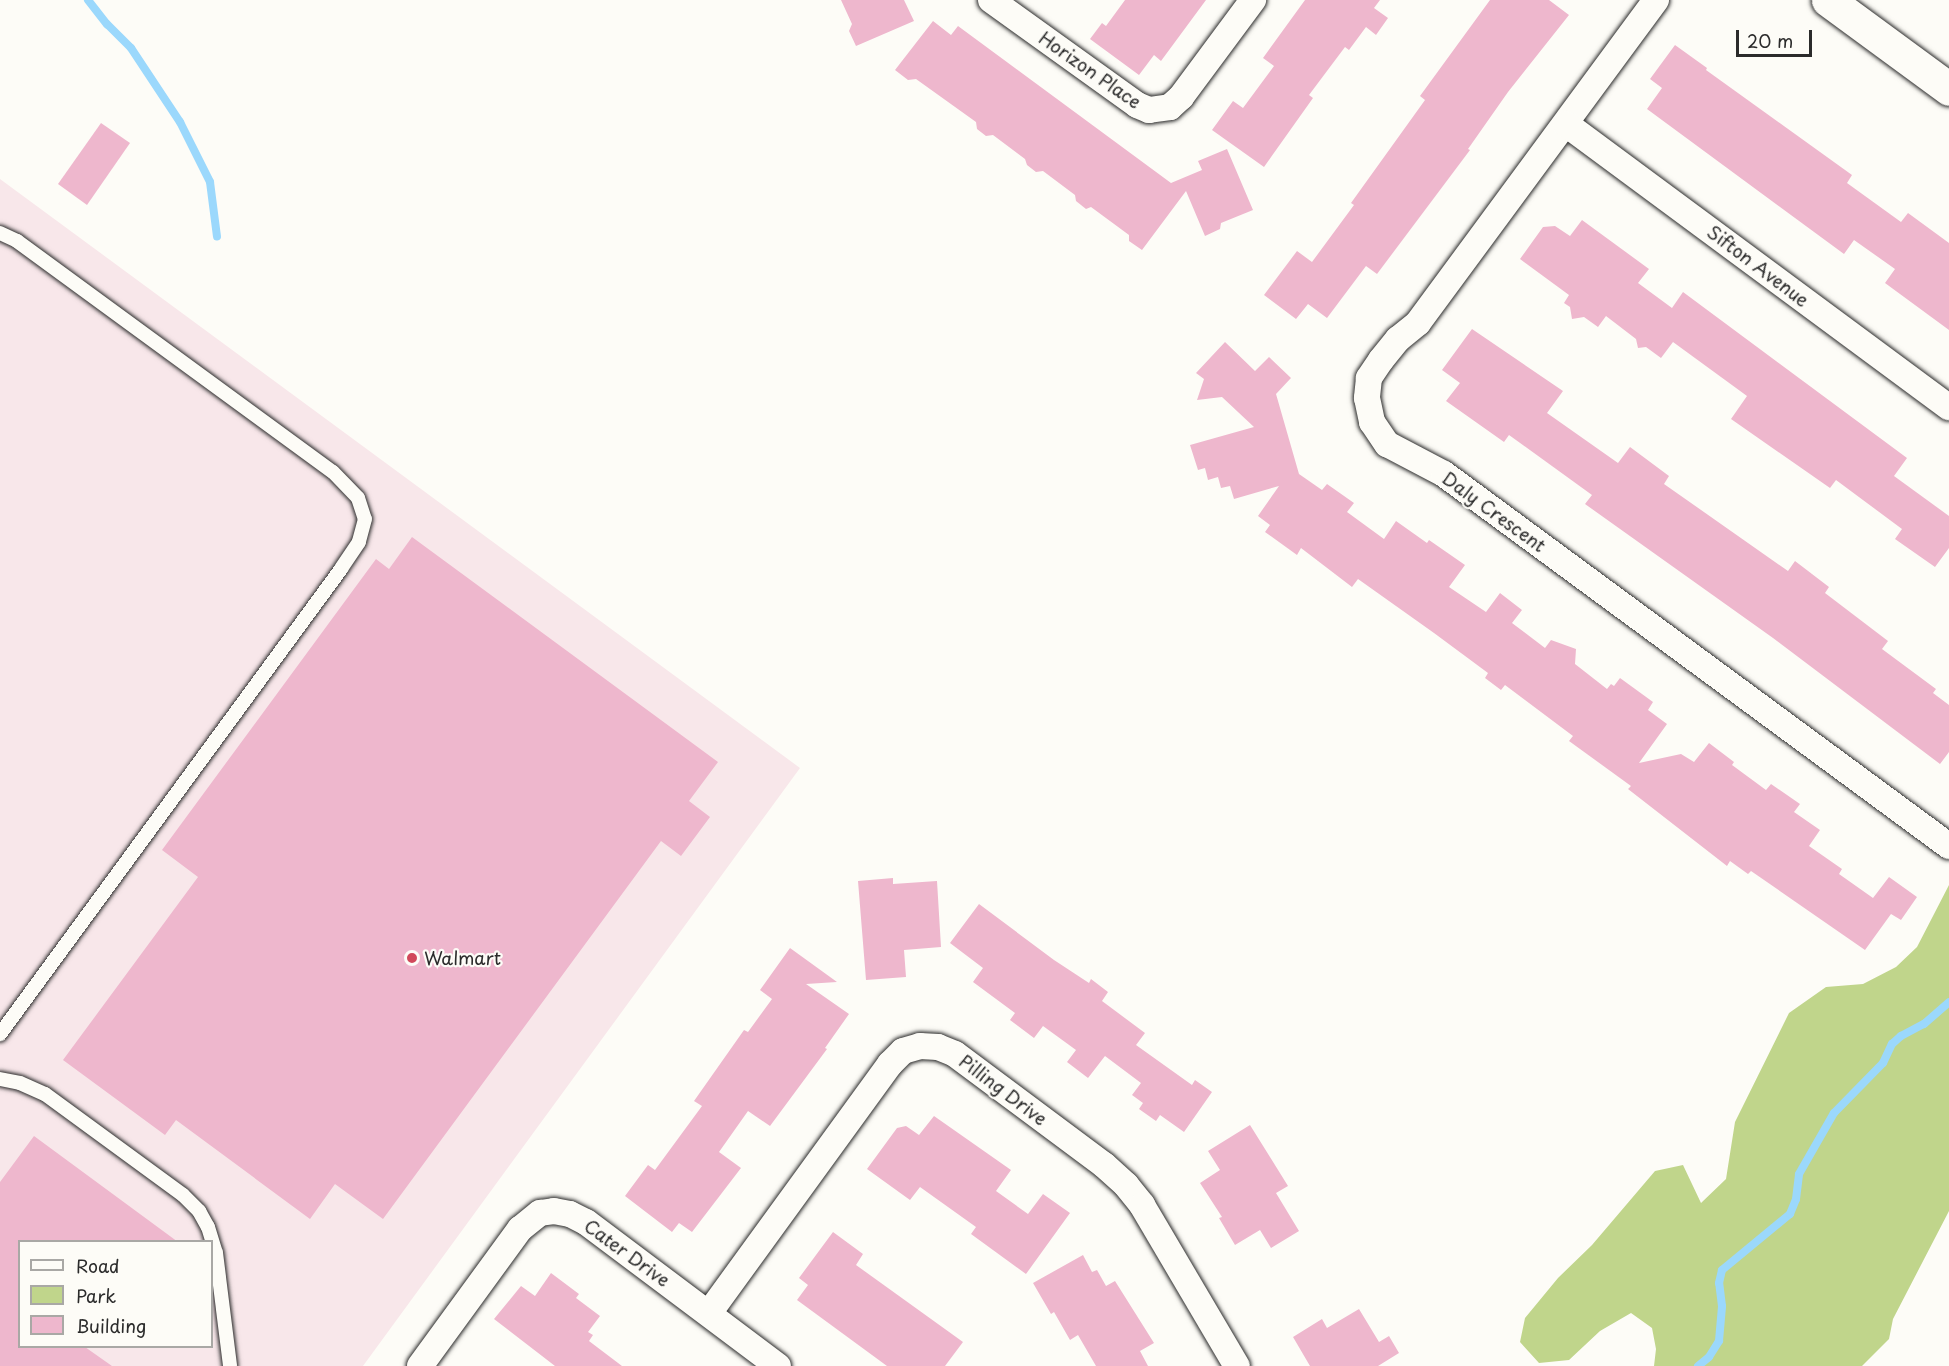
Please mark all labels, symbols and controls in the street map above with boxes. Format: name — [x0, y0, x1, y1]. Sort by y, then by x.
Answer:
scale bar — [1739, 18, 1816, 56]
street label: Horizon Place — [1035, 27, 1145, 113]
text: 20 m — [1747, 27, 1793, 54]
street label: Sifton Avenue — [1704, 221, 1812, 311]
street label: Daly Crescent — [1438, 467, 1550, 557]
place label: Walmart — [424, 947, 501, 969]
marker: Walmart — [405, 951, 419, 965]
street label: Pilling Drive — [955, 1050, 1051, 1130]
street label: Cater Drive — [580, 1214, 674, 1292]
legend — [18, 1240, 213, 1348]
text: Road — [76, 1252, 120, 1279]
text: Park — [76, 1282, 116, 1309]
text: Building — [76, 1312, 146, 1339]

